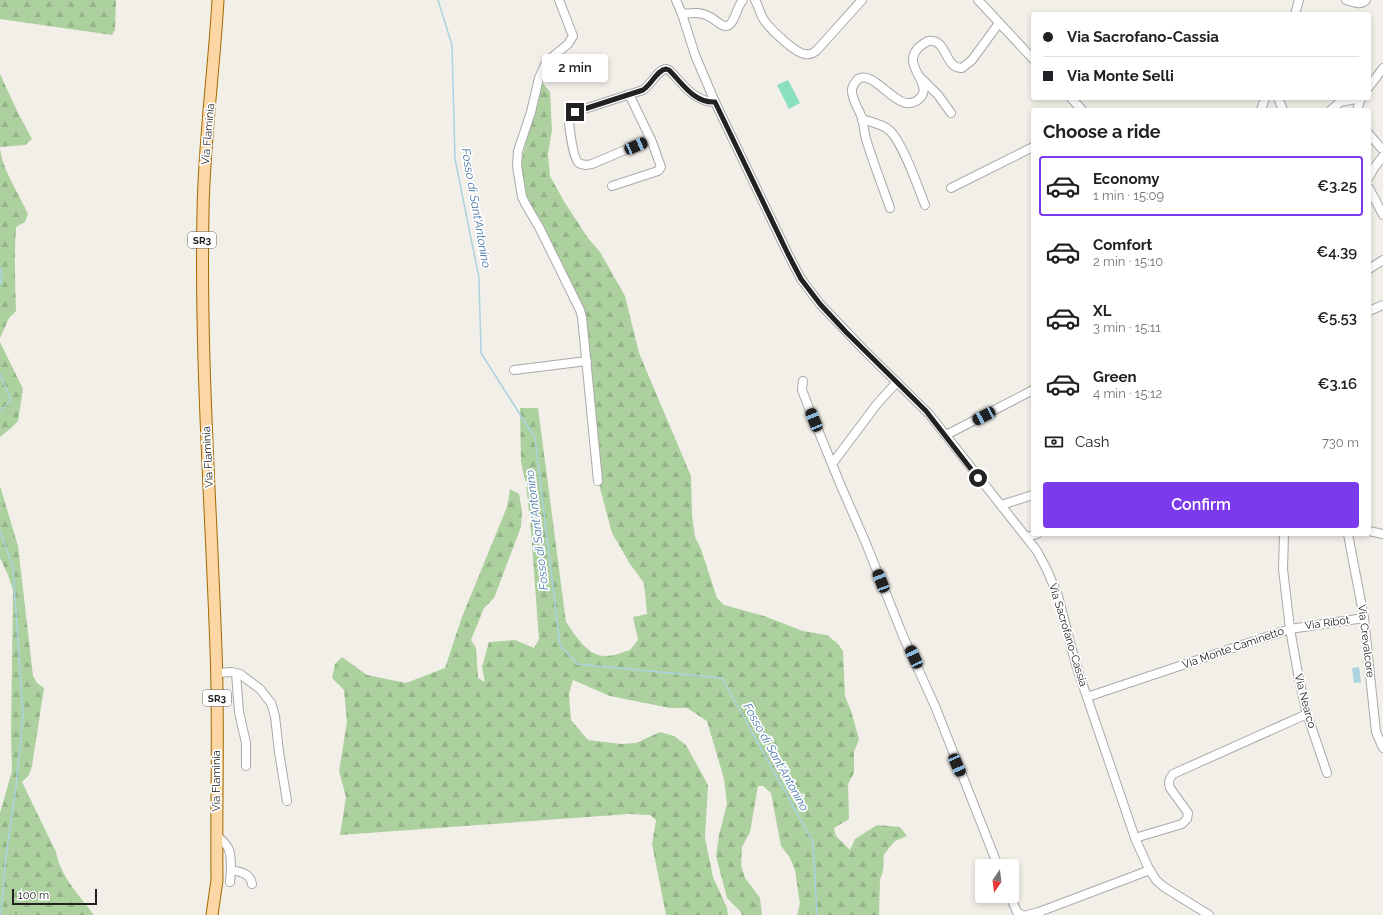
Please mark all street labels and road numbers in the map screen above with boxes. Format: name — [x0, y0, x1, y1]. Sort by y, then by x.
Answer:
street label: Via Flaminia — [199, 103, 217, 165]
road number: SR3 — [188, 232, 216, 248]
street label: Via Flaminia — [200, 426, 216, 488]
street label: Via Sacrofano-Cassia — [1046, 582, 1090, 688]
street label: Via Crevalcore — [1355, 604, 1377, 679]
street label: Via Ribot — [1304, 613, 1351, 633]
street label: Via Monte Caminetto — [1180, 624, 1286, 672]
street label: Via Nearco — [1292, 672, 1319, 730]
road number: SR3 — [203, 690, 231, 706]
street label: Via Flaminia — [210, 750, 223, 812]

